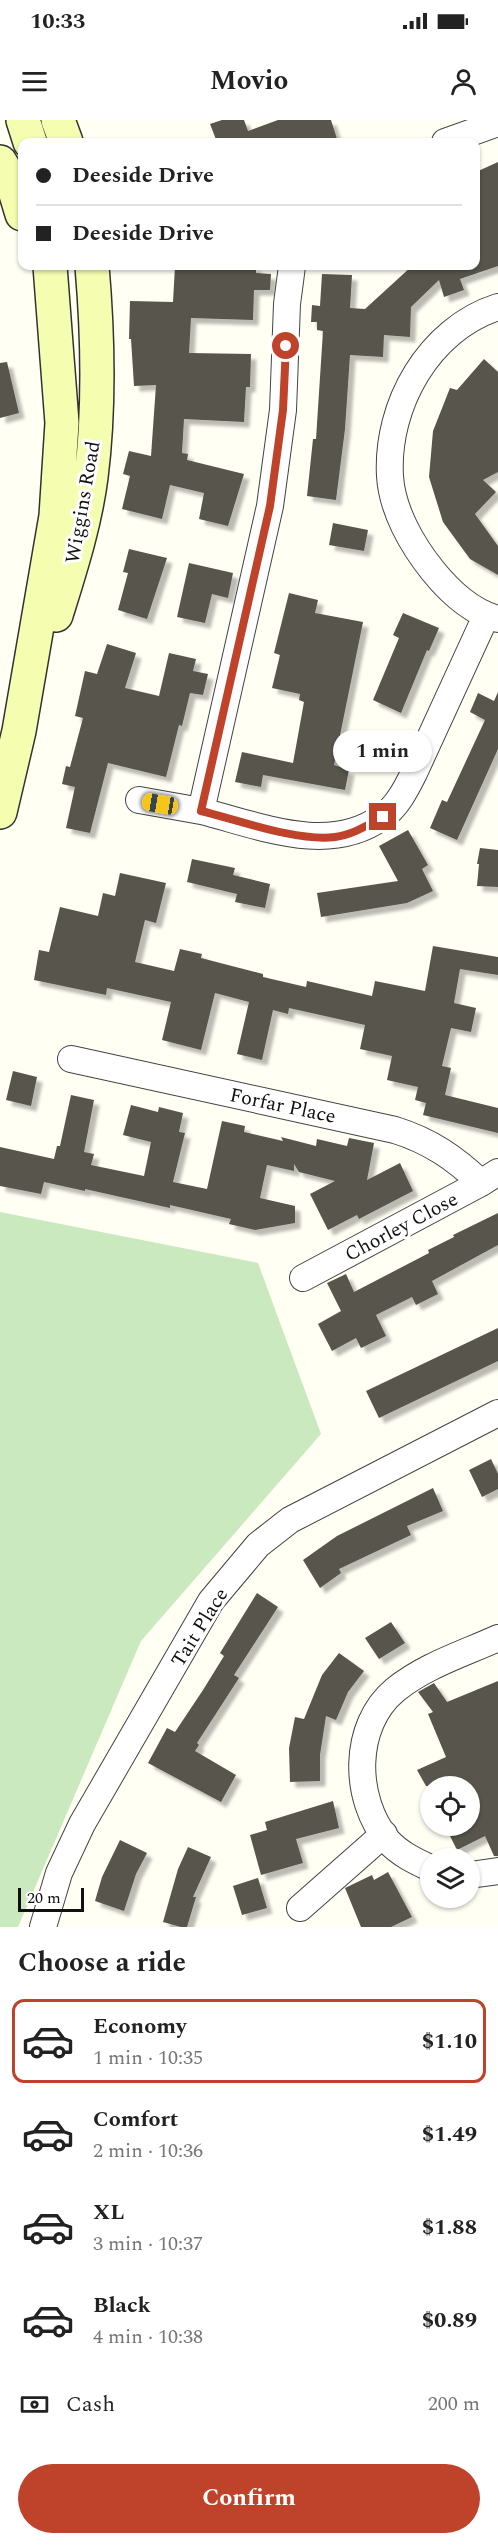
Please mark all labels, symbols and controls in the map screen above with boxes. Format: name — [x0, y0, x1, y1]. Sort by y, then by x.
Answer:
text: 10:33 — [30, 5, 85, 38]
text: Movio — [210, 60, 288, 102]
icon: menu — [18, 65, 51, 98]
icon: person — [447, 65, 480, 98]
text: Deeside Drive — [72, 159, 214, 192]
text: Deeside Drive — [72, 217, 214, 250]
route start — [272, 332, 299, 359]
street label: Wiggins Road — [57, 439, 109, 566]
callout: 1 min — [334, 730, 433, 772]
text: 1 min — [356, 736, 409, 766]
car — [141, 792, 179, 816]
route end — [369, 803, 396, 830]
street label: Forfar Place — [227, 1080, 339, 1132]
street label: Chorley Close — [339, 1184, 464, 1269]
street label: Tait Place — [164, 1582, 236, 1673]
map controls — [420, 1776, 480, 1908]
button: locate — [420, 1776, 480, 1836]
button: layers — [420, 1848, 480, 1908]
scale bar — [18, 1885, 84, 1912]
text: 20 m — [27, 1886, 61, 1910]
text: Choose a ride — [18, 1942, 186, 1984]
text: Economy — [93, 2010, 186, 2043]
icon: car — [21, 2014, 75, 2068]
text: $1.10 — [422, 2025, 477, 2058]
text: 1 min · 10:35 — [93, 2043, 203, 2073]
text: Comfort — [93, 2103, 178, 2136]
icon: car — [21, 2107, 75, 2161]
text: $1.49 — [422, 2118, 477, 2151]
text: 2 min · 10:36 — [93, 2136, 203, 2166]
text: XL — [93, 2196, 124, 2229]
icon: car — [21, 2200, 75, 2254]
text: $1.88 — [422, 2211, 477, 2244]
text: 3 min · 10:37 — [93, 2229, 203, 2259]
text: Black — [93, 2289, 151, 2322]
icon: car — [21, 2293, 75, 2347]
text: $0.89 — [422, 2304, 477, 2337]
text: 4 min · 10:38 — [93, 2322, 203, 2352]
icon: cash — [18, 2388, 51, 2421]
text: Cash — [66, 2388, 115, 2421]
text: 200 m — [428, 2389, 480, 2419]
button: Confirm — [18, 2464, 480, 2533]

